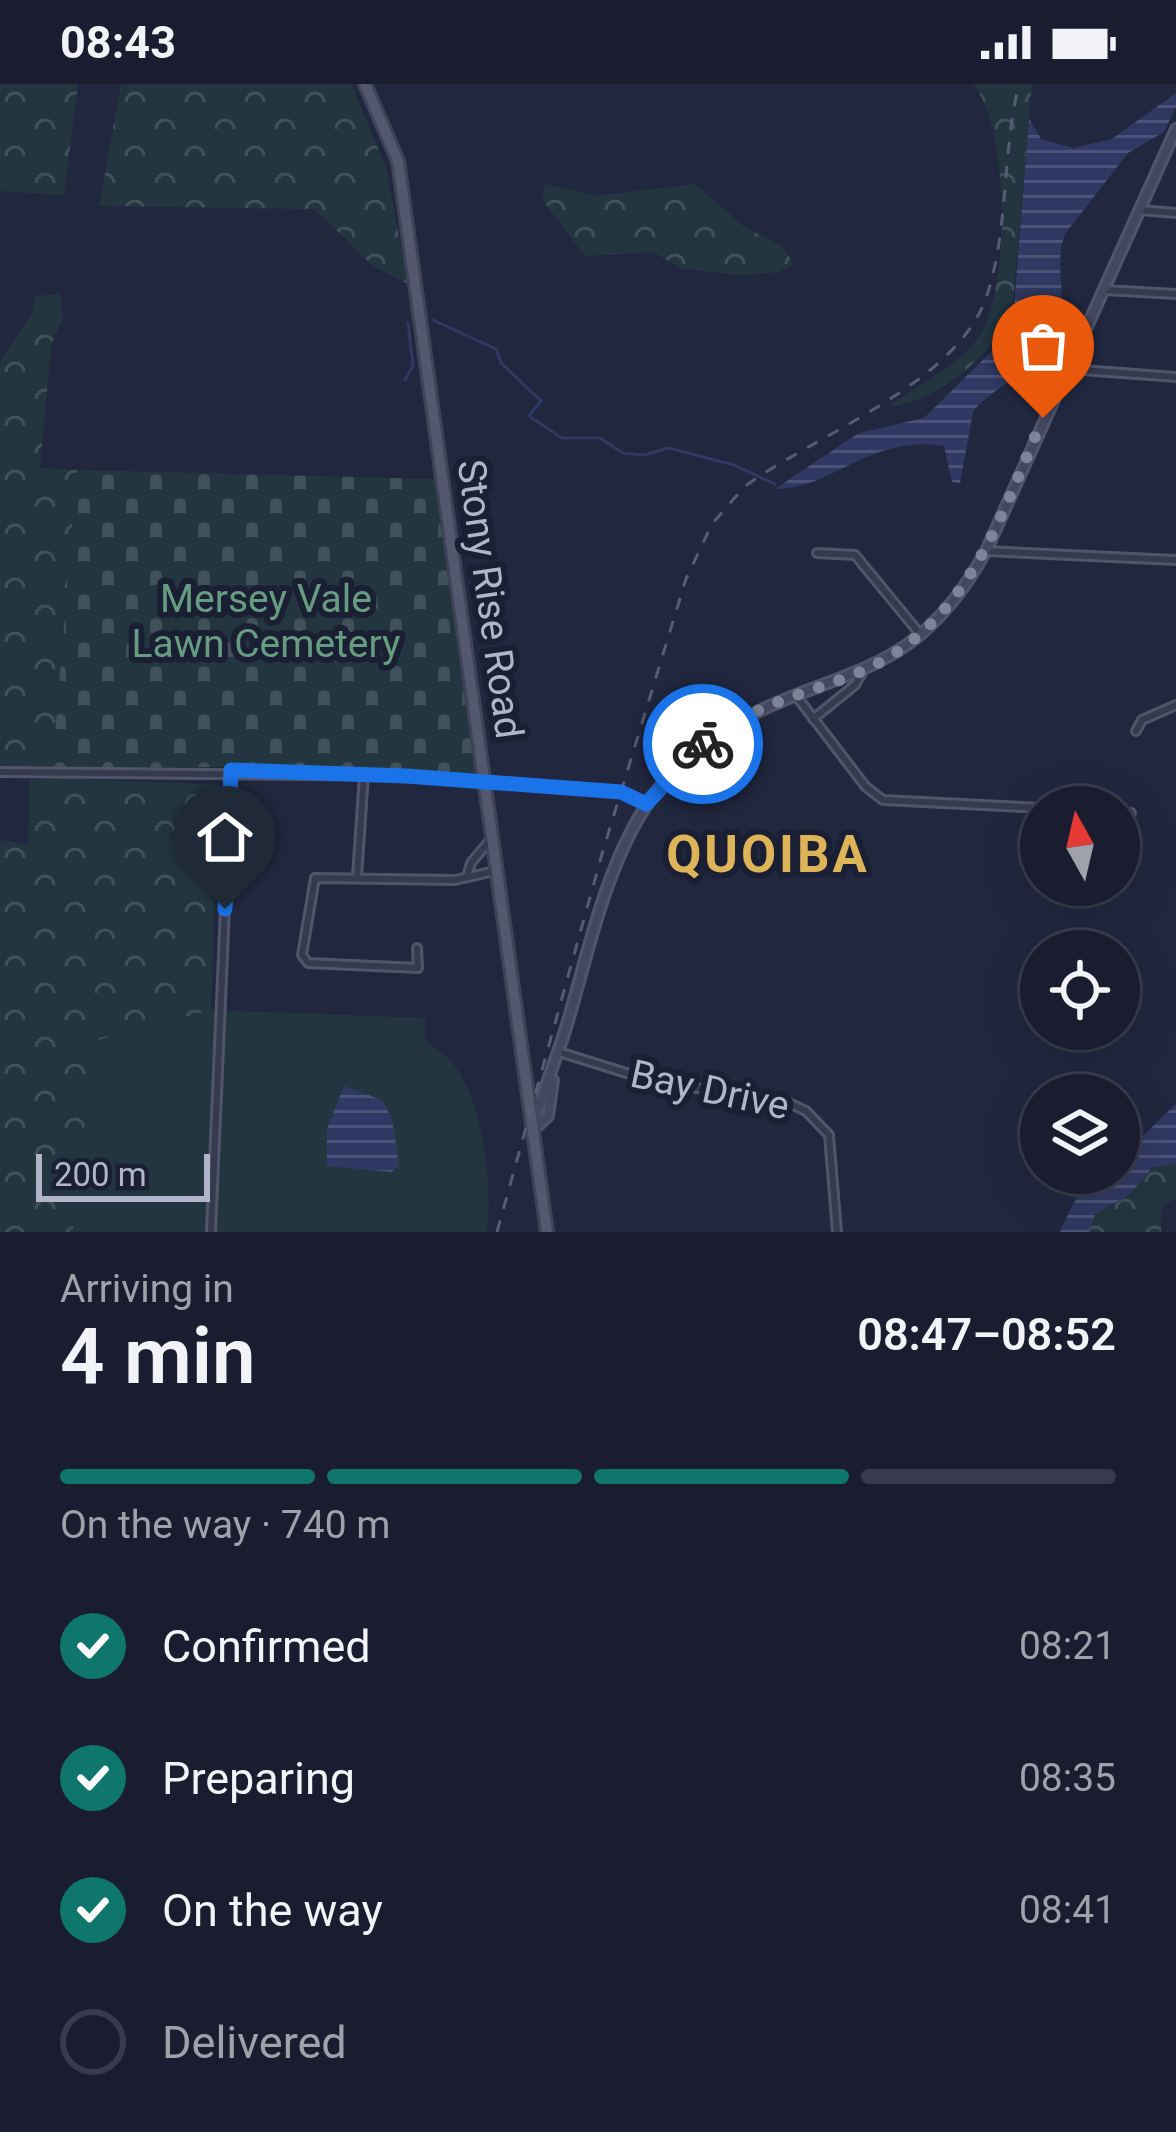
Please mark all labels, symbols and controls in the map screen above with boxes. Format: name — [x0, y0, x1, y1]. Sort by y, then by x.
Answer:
text: 08:43 — [60, 16, 176, 69]
pin — [992, 295, 1094, 418]
icon: bag — [1010, 313, 1076, 379]
street label: Stony Rise Road — [448, 457, 532, 741]
park label: Mersey Vale Lawn Cemetery — [131, 576, 401, 667]
courier — [643, 684, 763, 804]
icon: bike — [670, 711, 736, 777]
pin — [174, 786, 276, 909]
north arrow — [1020, 786, 1140, 906]
map controls — [1020, 786, 1140, 1194]
icon: home — [192, 804, 258, 870]
district label: QUOIBA — [666, 825, 870, 884]
button: locate — [1020, 930, 1140, 1050]
street label: Bay Drive — [626, 1051, 794, 1129]
button: layers — [1020, 1074, 1140, 1194]
scale bar — [36, 1148, 210, 1201]
text: 200 m — [54, 1155, 147, 1194]
text: Arriving in — [60, 1266, 234, 1312]
text: 08:47–08:52 — [857, 1308, 1116, 1361]
text: 4 min — [60, 1311, 256, 1402]
text: On the way · 740 m — [60, 1502, 391, 1548]
icon: check — [60, 1613, 126, 1679]
text: Confirmed — [162, 1620, 371, 1673]
text: 08:21 — [1019, 1623, 1116, 1669]
icon: check — [60, 1745, 126, 1811]
text: Preparing — [162, 1752, 355, 1805]
text: 08:35 — [1019, 1755, 1116, 1801]
icon: check — [60, 1877, 126, 1943]
text: On the way — [162, 1884, 383, 1937]
text: 08:41 — [1019, 1887, 1116, 1933]
text: Delivered — [162, 2016, 347, 2069]

